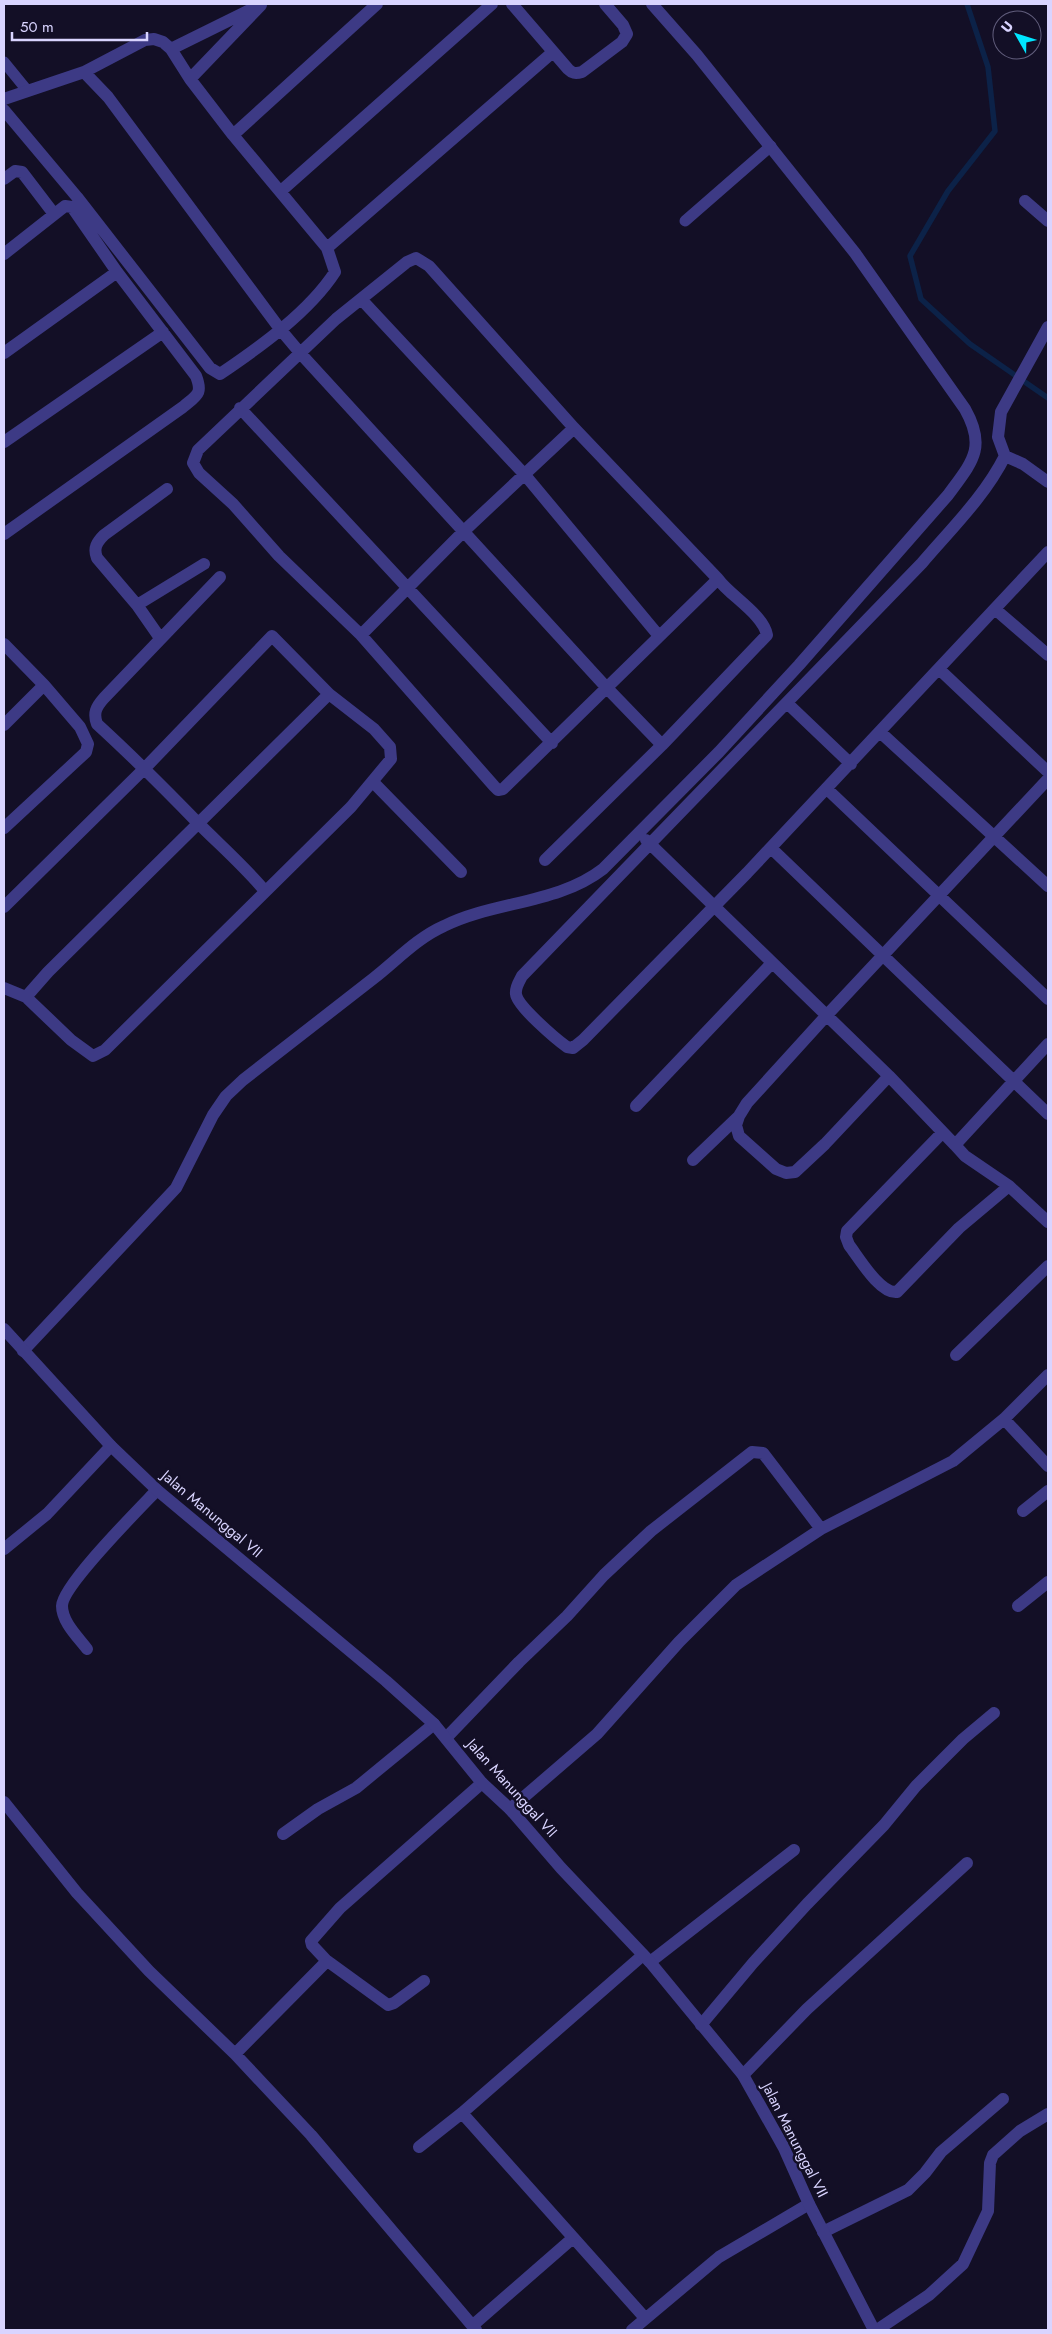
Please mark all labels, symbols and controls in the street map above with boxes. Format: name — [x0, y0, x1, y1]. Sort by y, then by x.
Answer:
scale bar — [12, 10, 148, 42]
north arrow — [992, 10, 1042, 60]
text: 50 m — [20, 16, 54, 38]
text: U — [996, 17, 1018, 37]
street label: Jalan Manunggal VII — [155, 1464, 267, 1563]
street label: Jalan Manunggal VII — [460, 1732, 562, 1842]
street label: Jalan Manunggal VII — [756, 2077, 833, 2201]

